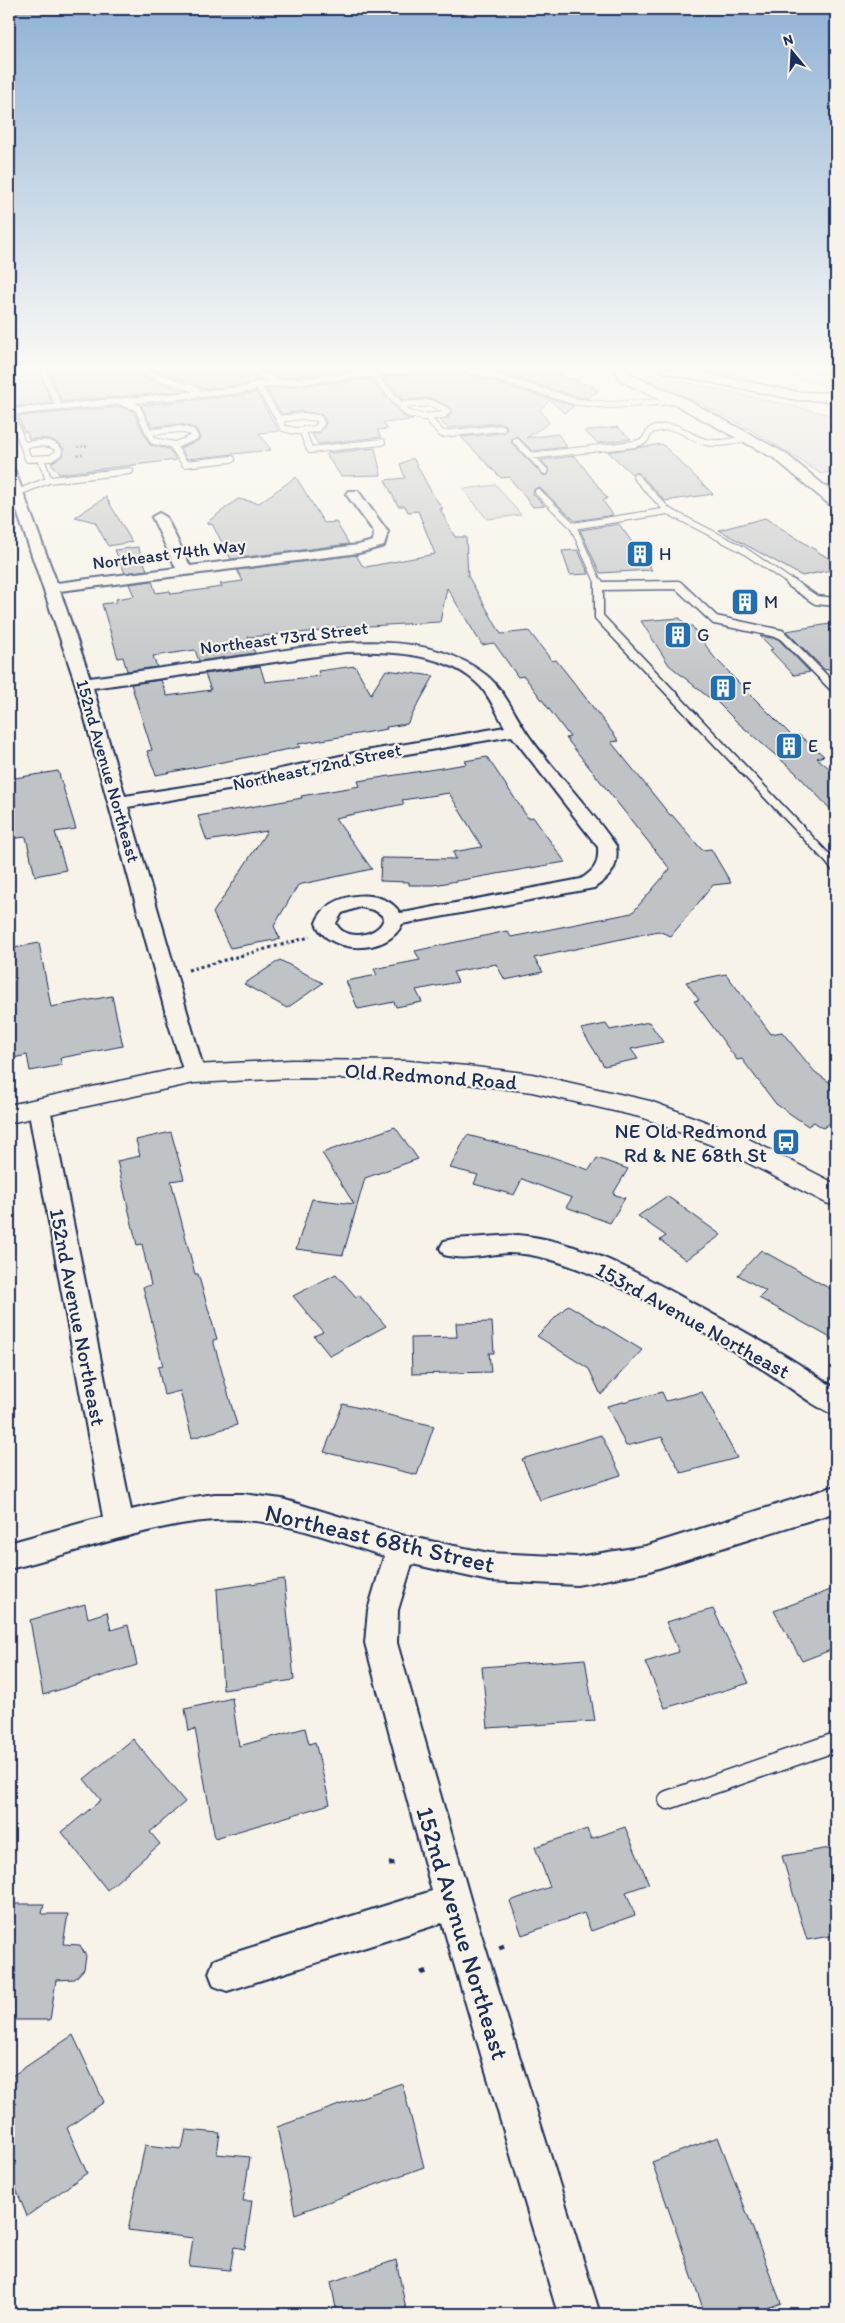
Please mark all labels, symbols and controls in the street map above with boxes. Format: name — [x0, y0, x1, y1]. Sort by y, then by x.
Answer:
north arrow — [768, 28, 818, 78]
text: N — [781, 31, 795, 50]
street label: Northeast 74th Way — [91, 534, 247, 574]
building icon: H — [625, 539, 655, 569]
place label: H — [659, 543, 671, 565]
building icon: M — [730, 587, 760, 617]
place label: M — [764, 591, 778, 613]
street label: Northeast 73rd Street — [199, 617, 370, 659]
building icon: G — [663, 620, 693, 650]
place label: G — [697, 624, 709, 646]
building icon: F — [708, 673, 738, 703]
street label: 152nd Avenue Northeast — [71, 677, 145, 865]
place label: F — [742, 677, 752, 699]
building icon: E — [774, 731, 804, 761]
place label: E — [808, 735, 818, 757]
street label: Northeast 72nd Street — [231, 738, 404, 796]
street label: Old Redmond Road — [344, 1058, 518, 1095]
place label: NE Old Redmond Rd & NE 68th St — [614, 1118, 768, 1167]
bus stop icon: NE Old Redmond Rd & NE 68th St — [771, 1127, 801, 1157]
street label: 152nd Avenue Northeast — [45, 1206, 111, 1428]
street label: 153rd Avenue Northeast — [592, 1256, 794, 1384]
street label: Northeast 68th Street — [262, 1497, 498, 1579]
street label: 152nd Avenue Northeast — [410, 1803, 516, 2063]

